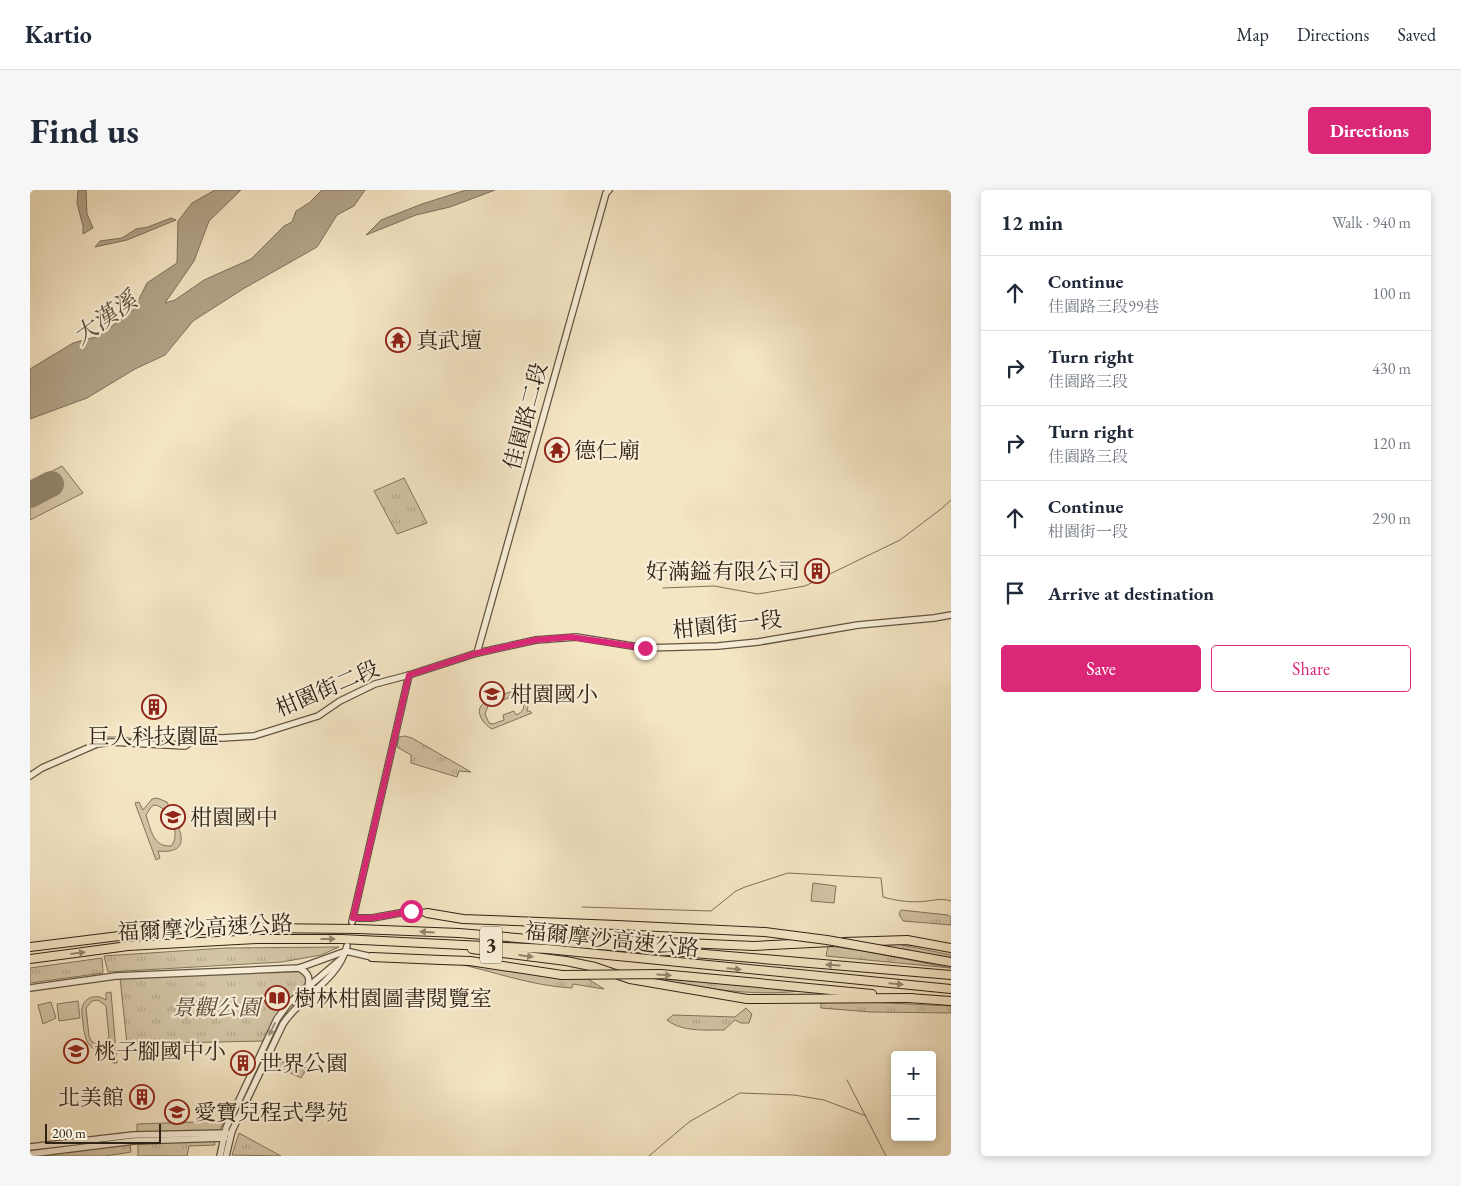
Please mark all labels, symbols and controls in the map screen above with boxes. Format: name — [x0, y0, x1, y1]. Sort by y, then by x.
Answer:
text: Kartio — [25, 19, 92, 50]
text: Map — [1237, 23, 1269, 46]
text: Directions — [1297, 23, 1369, 46]
text: Saved — [1397, 23, 1436, 46]
button: Directions — [1308, 107, 1431, 154]
text: Find us — [30, 108, 139, 153]
text: 12 min — [1001, 209, 1063, 236]
text: Walk · 940 m — [1332, 212, 1411, 233]
text: Continue — [1048, 269, 1123, 294]
icon: ahead — [1001, 279, 1029, 307]
water label: 大漢溪 — [66, 282, 145, 351]
text: 100 m — [1372, 283, 1411, 304]
text: 佳園路三段99巷 — [1048, 296, 1159, 317]
place label: 真武壇 — [416, 326, 482, 355]
temple icon: 真武壇 — [385, 327, 411, 353]
text: Turn right — [1048, 344, 1134, 369]
icon: right — [1001, 354, 1029, 382]
text: 430 m — [1372, 358, 1411, 379]
street label: 佳園路二段 — [497, 359, 554, 473]
text: 佳園路三段 — [1048, 371, 1128, 392]
text: Turn right — [1048, 419, 1134, 444]
icon: right — [1001, 429, 1029, 457]
text: 120 m — [1372, 433, 1411, 454]
place label: 德仁廟 — [574, 436, 640, 465]
temple icon: 德仁廟 — [544, 437, 570, 463]
text: 佳園路三段 — [1048, 446, 1128, 467]
text: Continue — [1048, 494, 1123, 519]
icon: ahead — [1001, 504, 1029, 532]
text: 290 m — [1372, 508, 1411, 529]
text: 柑園街一段 — [1048, 521, 1128, 542]
place label: 好滿鎰有限公司 — [646, 557, 800, 586]
building icon: 好滿鎰有限公司 — [804, 558, 830, 584]
icon: arrive — [1001, 579, 1029, 607]
text: Arrive at destination — [1048, 581, 1214, 606]
street label: 柑園街一段 — [671, 604, 783, 645]
route end — [634, 637, 657, 660]
button: Save — [1001, 645, 1201, 692]
button: Share — [1211, 645, 1411, 692]
street label: 柑園街二段 — [271, 654, 383, 723]
place label: 柑園國小 — [510, 680, 598, 709]
school or university icon: 柑園國小 — [479, 681, 505, 707]
building icon: 巨人科技園區 — [141, 694, 167, 720]
place label: 巨人科技園區 — [88, 722, 220, 751]
place label: 柑園國中 — [190, 803, 278, 832]
school or university icon: 柑園國中 — [160, 804, 186, 830]
route start — [400, 900, 423, 923]
street label: 福爾摩沙高速公路 — [116, 908, 294, 947]
street label: 福爾摩沙高速公路 — [523, 916, 701, 963]
road number: 3 — [480, 926, 502, 964]
one-way arrow — [418, 928, 434, 936]
one-way arrow — [320, 935, 336, 943]
one-way arrow — [71, 949, 87, 957]
one-way arrow — [518, 952, 534, 960]
one-way arrow — [824, 961, 840, 969]
one-way arrow — [726, 965, 742, 973]
one-way arrow — [656, 971, 672, 979]
one-way arrow — [888, 980, 904, 988]
place label: 樹林柑園圖書閱覽室 — [294, 984, 492, 1013]
library icon: 樹林柑園圖書閱覽室 — [264, 985, 290, 1011]
park label: 景觀公園 — [172, 993, 263, 1022]
one-way arrow — [268, 1022, 276, 1036]
place label: 桃子腳國中小 — [94, 1037, 226, 1066]
school or university icon: 桃子腳國中小 — [63, 1038, 89, 1064]
place label: 世界公園 — [260, 1049, 348, 1078]
building icon: 世界公園 — [230, 1050, 256, 1076]
map controls — [891, 1051, 936, 1141]
button: + — [891, 1051, 936, 1096]
place label: 北美館 — [58, 1083, 124, 1112]
building icon: 北美館 — [129, 1084, 155, 1110]
button: − — [891, 1096, 936, 1141]
place label: 愛寶兒程式學苑 — [194, 1098, 348, 1127]
school or university icon: 愛寶兒程式學苑 — [164, 1099, 190, 1125]
scale bar — [45, 1121, 161, 1144]
text: 200 m — [52, 1124, 86, 1142]

